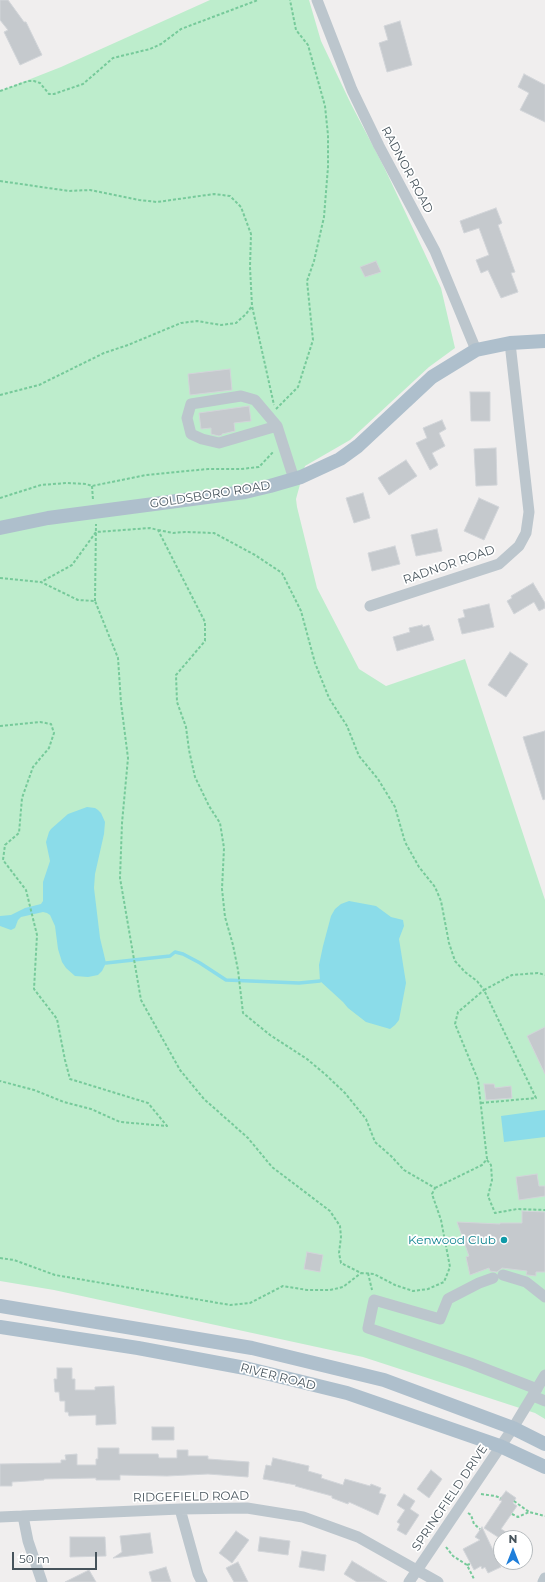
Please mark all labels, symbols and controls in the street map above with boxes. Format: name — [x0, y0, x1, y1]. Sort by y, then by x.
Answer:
street label: RADNOR ROAD — [378, 124, 436, 216]
street label: GOLDSBORO ROAD — [149, 478, 271, 512]
street label: RADNOR ROAD — [401, 543, 497, 587]
place label: Kenwood Club — [408, 1233, 496, 1247]
marker: Kenwood Club — [499, 1235, 509, 1245]
street label: RIVER ROAD — [239, 1361, 317, 1393]
street label: SPRINGFIELD DRIVE — [409, 1442, 491, 1554]
street label: RIDGEFIELD ROAD — [133, 1489, 249, 1505]
north arrow — [493, 1530, 533, 1570]
text: N — [509, 1532, 517, 1546]
scale bar — [14, 1544, 99, 1570]
text: 50 m — [19, 1551, 50, 1566]

